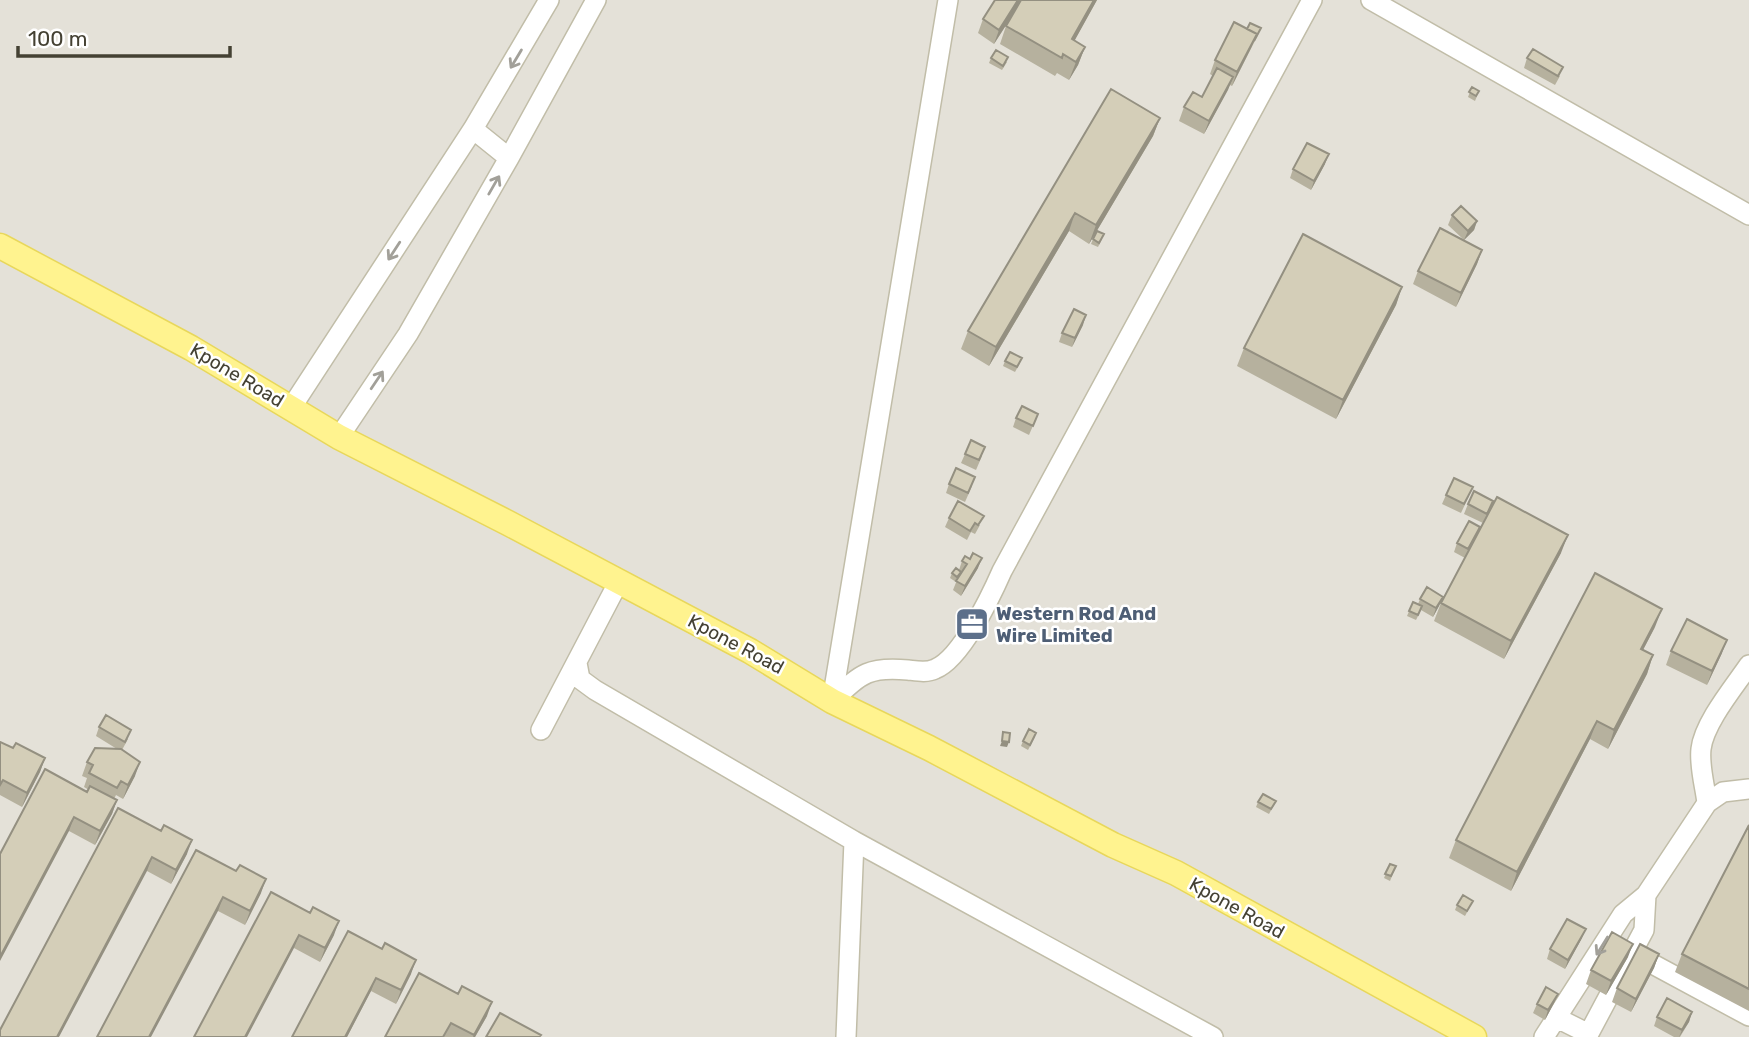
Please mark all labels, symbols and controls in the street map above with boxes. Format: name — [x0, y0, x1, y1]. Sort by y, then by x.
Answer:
scale bar — [18, 14, 229, 58]
text: 100 m — [28, 26, 87, 51]
one-way arrow — [509, 49, 523, 69]
one-way arrow — [487, 175, 501, 195]
one-way arrow — [386, 241, 400, 261]
street label: Kpone Road — [186, 338, 288, 412]
one-way arrow — [370, 371, 384, 390]
place label: Western Rod And Wire Limited — [996, 602, 1156, 647]
office icon: Western Rod And Wire Limited — [953, 605, 991, 643]
street label: Kpone Road — [684, 609, 788, 679]
street label: Kpone Road — [1185, 872, 1289, 944]
one-way arrow — [1595, 936, 1609, 956]

